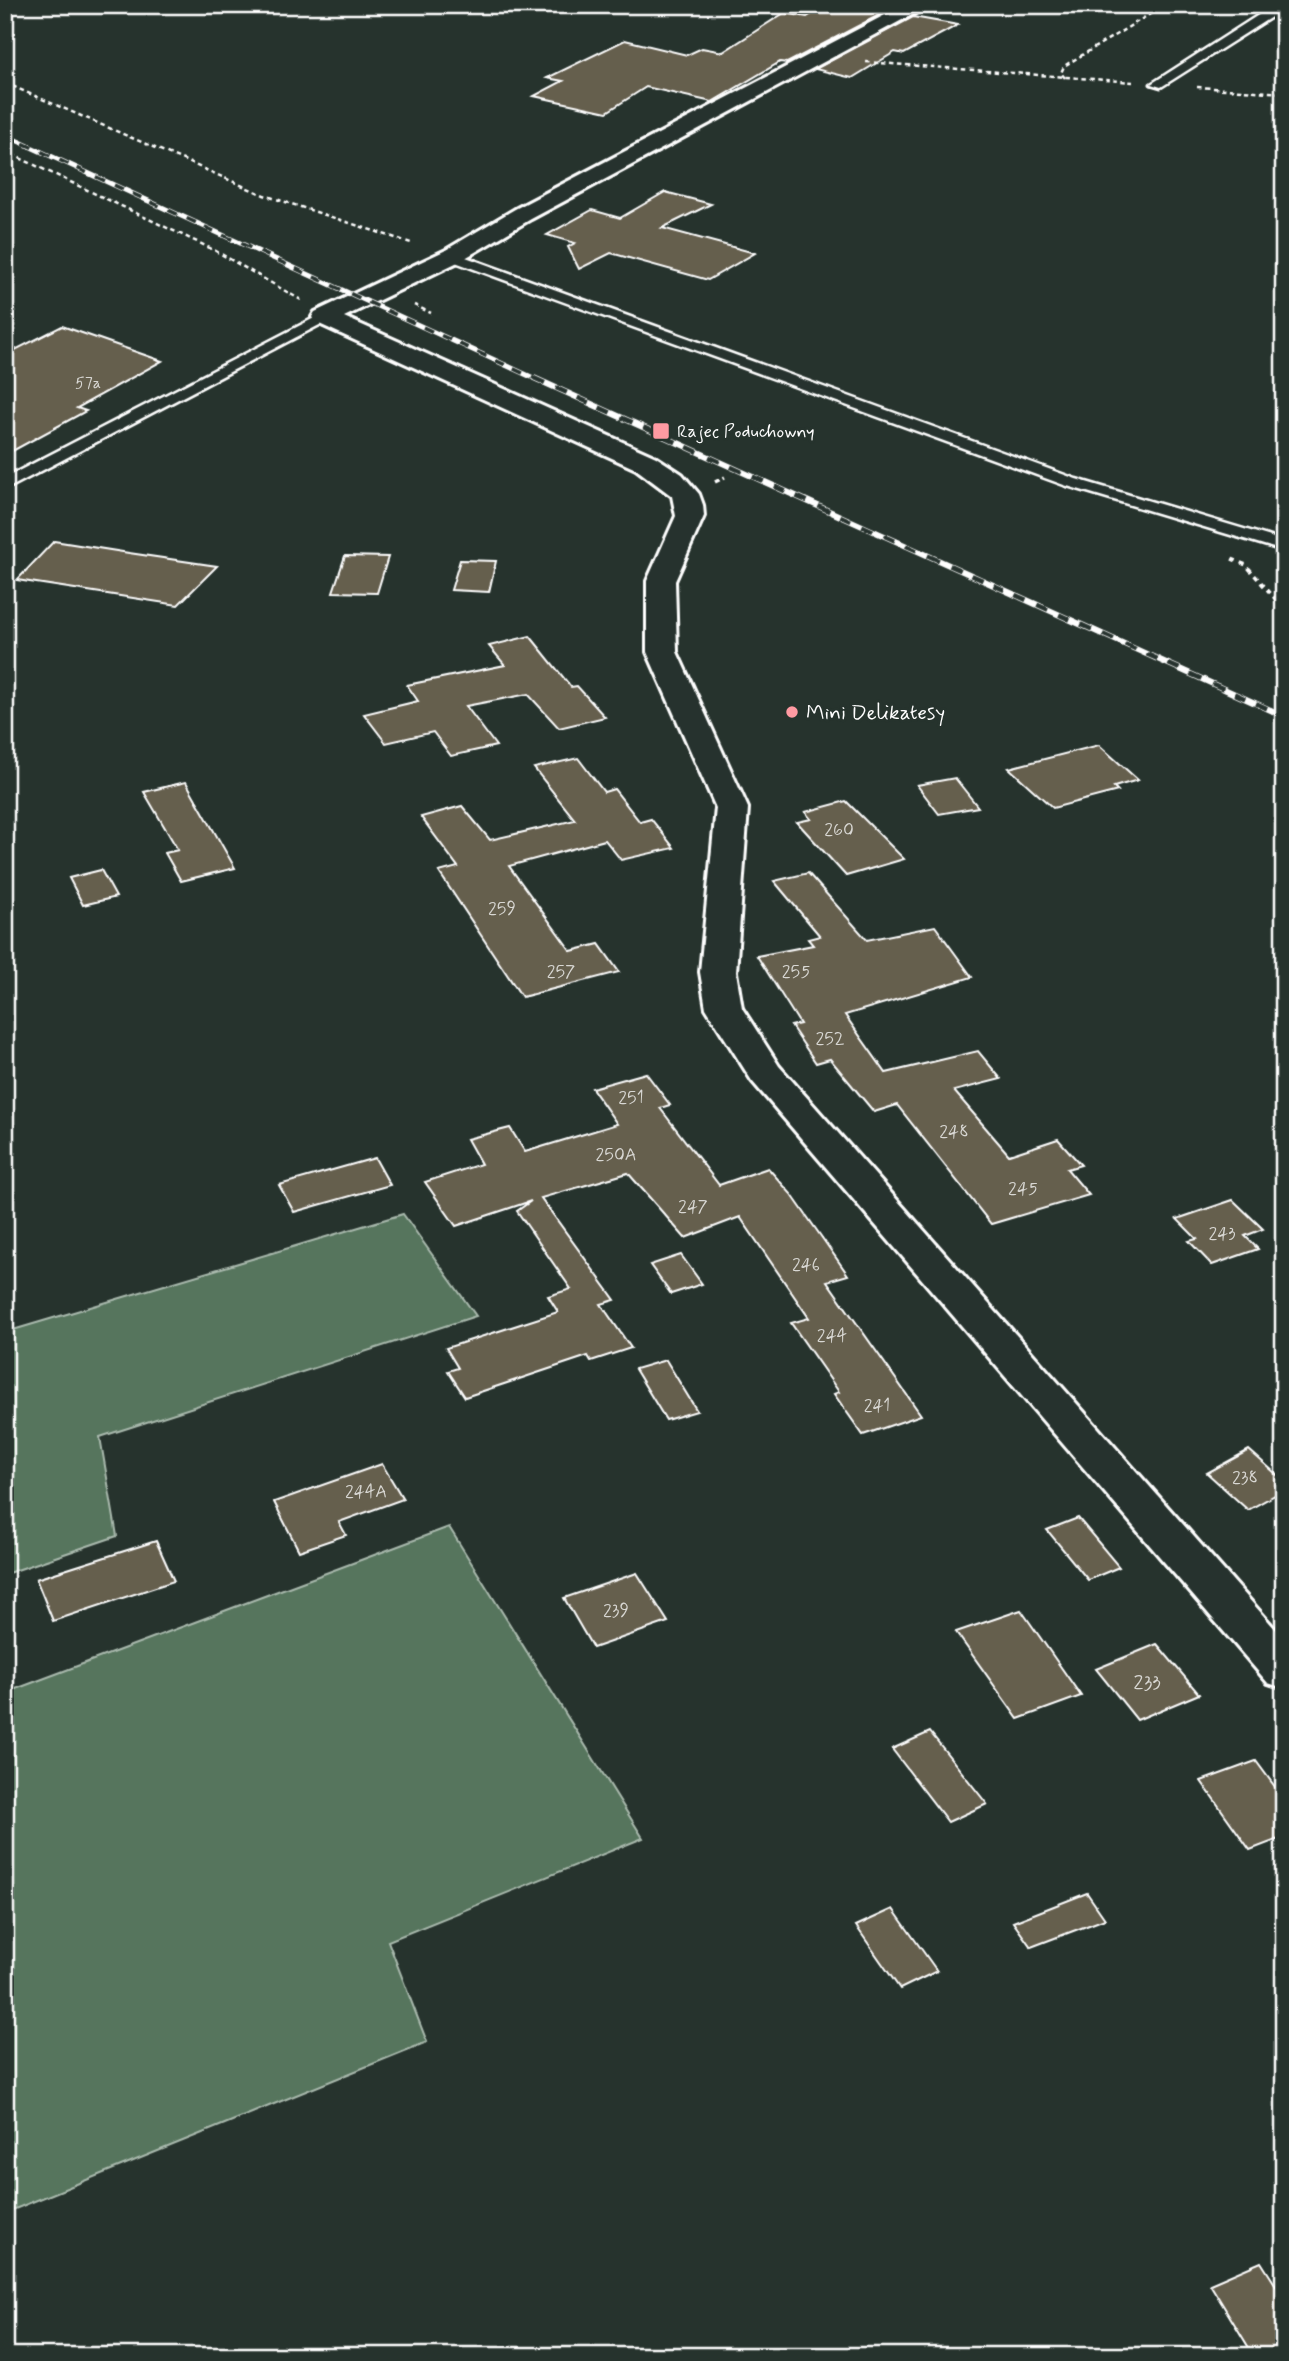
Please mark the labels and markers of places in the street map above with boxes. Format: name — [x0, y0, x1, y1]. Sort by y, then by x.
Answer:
place label: Rajec Poduchowny — [677, 420, 815, 444]
marker: Rajec Poduchowny — [651, 421, 671, 441]
place label: Mini Delikatesy — [806, 699, 945, 727]
marker: Mini Delikatesy — [784, 704, 800, 720]

